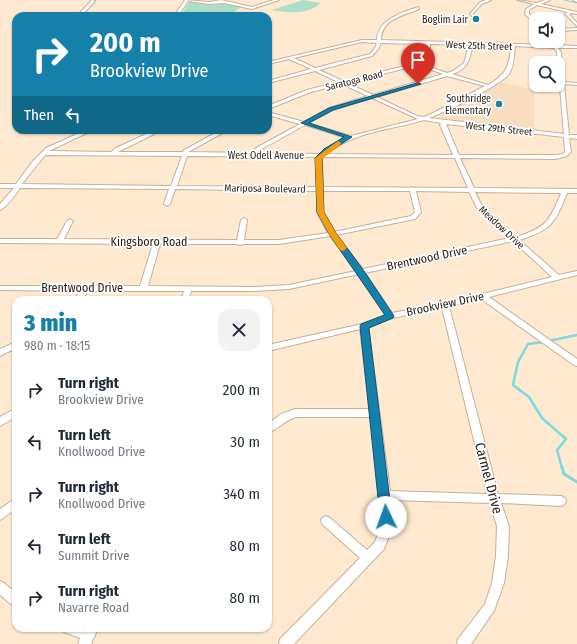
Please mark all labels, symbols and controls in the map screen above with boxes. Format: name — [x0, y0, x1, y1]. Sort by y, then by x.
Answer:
map controls — [529, 12, 565, 92]
button: sound — [529, 12, 565, 48]
place label: Boglim Lair — [422, 14, 469, 26]
marker: Boglim Lair — [471, 14, 481, 24]
text: 200 m — [90, 26, 161, 59]
icon: right — [24, 28, 76, 80]
street label: West 25th Street — [445, 39, 513, 53]
pin — [401, 43, 435, 84]
icon: arrive — [407, 49, 429, 71]
button: search — [529, 56, 565, 92]
text: Brookview Drive — [90, 60, 209, 82]
street label: Saratoga Road — [324, 68, 384, 94]
place label: Southridge Elementary — [445, 93, 492, 117]
marker: Southridge Elementary — [494, 99, 504, 109]
icon: left — [62, 104, 84, 126]
text: Then — [24, 106, 54, 124]
street label: West 29th Street — [465, 120, 534, 139]
street label: West Odell Avenue — [228, 150, 304, 162]
street label: Mariposa Boulevard — [224, 182, 306, 196]
street label: Meadow Drive — [476, 204, 526, 252]
street label: Kingsboro Road — [111, 235, 187, 249]
street label: Brentwood Drive — [386, 243, 468, 273]
street label: Brentwood Drive — [41, 281, 123, 295]
street label: Brookview Drive — [405, 289, 485, 319]
text: 3 min — [24, 309, 77, 337]
button: close — [218, 309, 260, 351]
text: 980 m · 18:15 — [24, 338, 90, 353]
text: Turn right — [58, 374, 119, 392]
icon: right — [24, 379, 46, 401]
text: 200 m — [223, 381, 260, 399]
text: Brookview Drive — [58, 392, 144, 407]
text: Turn left — [58, 426, 111, 444]
icon: left — [24, 431, 46, 453]
text: 30 m — [230, 433, 260, 451]
street label: Carmel Drive — [471, 441, 506, 516]
text: Knollwood Drive — [58, 444, 145, 459]
text: Turn right — [58, 478, 119, 496]
icon: right — [24, 483, 46, 505]
text: 340 m — [223, 485, 260, 503]
text: Knollwood Drive — [58, 496, 145, 511]
position arrow — [365, 496, 407, 538]
text: Turn left — [58, 530, 111, 548]
icon: left — [24, 535, 46, 557]
text: 80 m — [230, 537, 260, 555]
text: Summit Drive — [58, 548, 129, 563]
text: Turn right — [58, 582, 119, 600]
icon: right — [24, 587, 46, 609]
text: 80 m — [230, 589, 260, 607]
text: Navarre Road — [58, 600, 129, 615]

